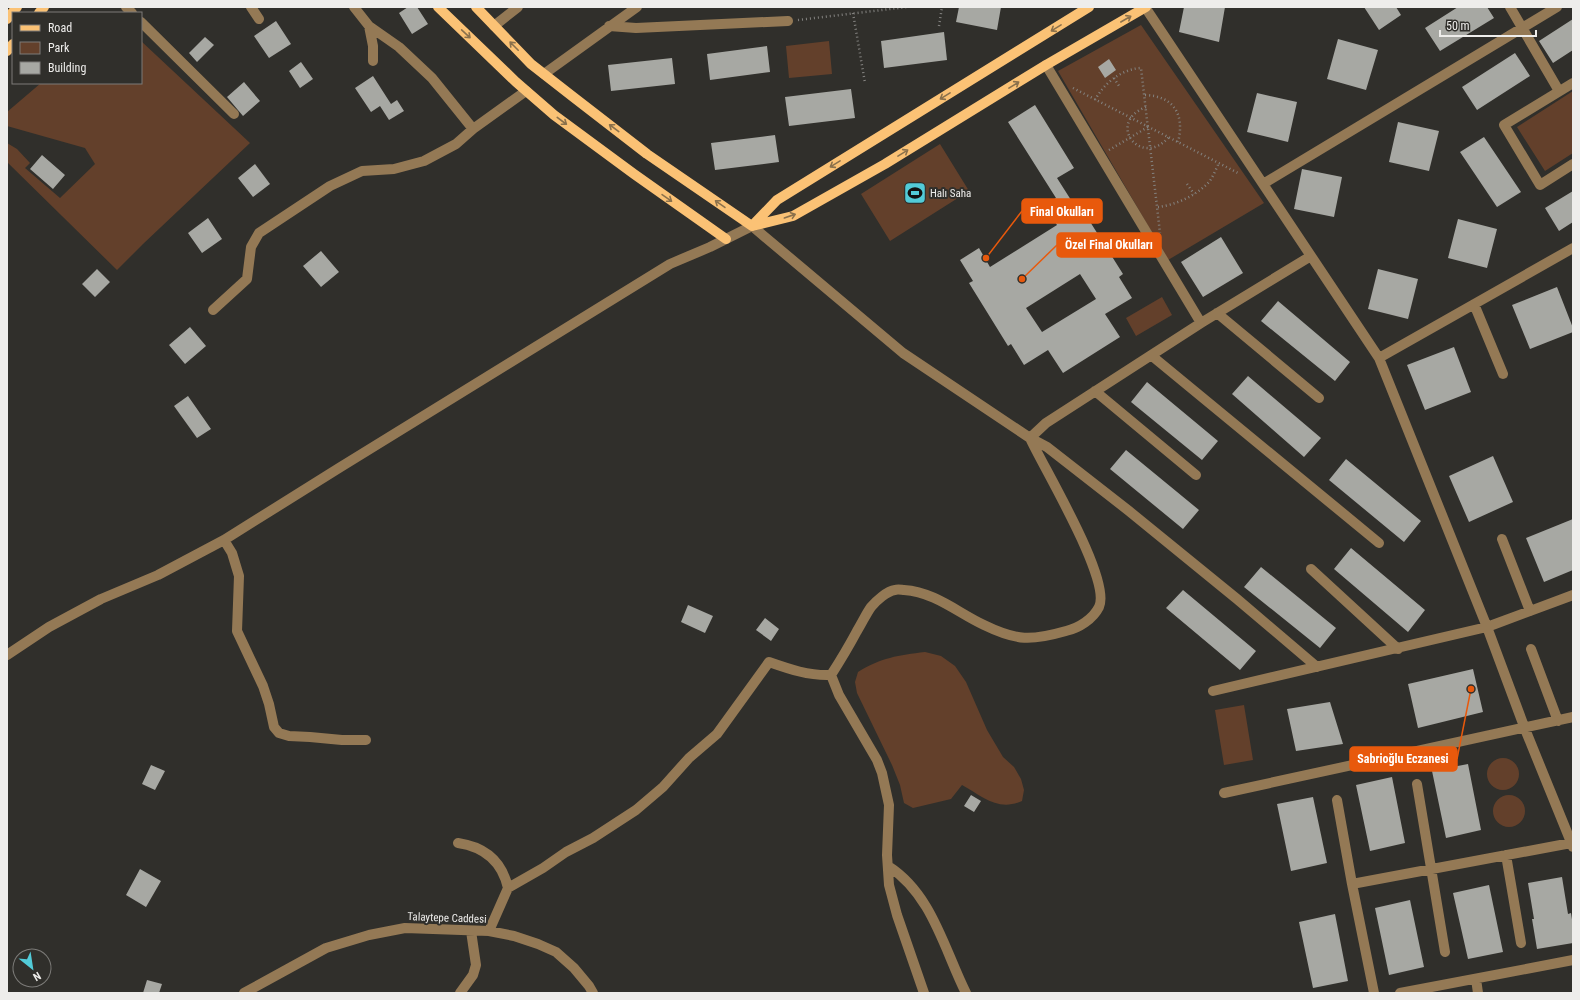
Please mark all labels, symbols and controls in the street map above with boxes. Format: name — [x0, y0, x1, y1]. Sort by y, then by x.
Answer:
legend — [12, 12, 142, 84]
scale bar — [1440, 12, 1536, 38]
one-way arrow — [1120, 14, 1132, 22]
text: 50 m — [1446, 19, 1470, 33]
text: Road — [48, 21, 72, 35]
one-way arrow — [1050, 24, 1062, 32]
one-way arrow — [461, 29, 471, 38]
text: Park — [48, 41, 70, 55]
one-way arrow — [509, 41, 519, 51]
text: Building — [48, 61, 86, 75]
one-way arrow — [1008, 80, 1020, 88]
one-way arrow — [940, 92, 951, 100]
one-way arrow — [557, 117, 568, 125]
one-way arrow — [609, 124, 620, 133]
one-way arrow — [897, 148, 909, 156]
one-way arrow — [829, 161, 841, 169]
sports icon: Halı Saha — [902, 180, 928, 206]
place label: Halı Saha — [930, 187, 971, 200]
one-way arrow — [662, 194, 673, 202]
callout: Final Okulları — [1022, 199, 1102, 223]
one-way arrow — [715, 200, 726, 208]
text: Final Okulları — [1030, 205, 1094, 219]
one-way arrow — [783, 212, 796, 219]
callout: Özel Final Okulları — [1057, 233, 1161, 257]
text: Özel Final Okulları — [1065, 237, 1153, 252]
callout: Sabrioğlu Eczanesi — [1350, 747, 1457, 771]
text: Sabrioğlu Eczanesi — [1357, 752, 1449, 766]
street label: Talaytepe Caddesi — [407, 910, 487, 926]
north arrow — [12, 948, 52, 988]
text: N — [30, 969, 43, 984]

